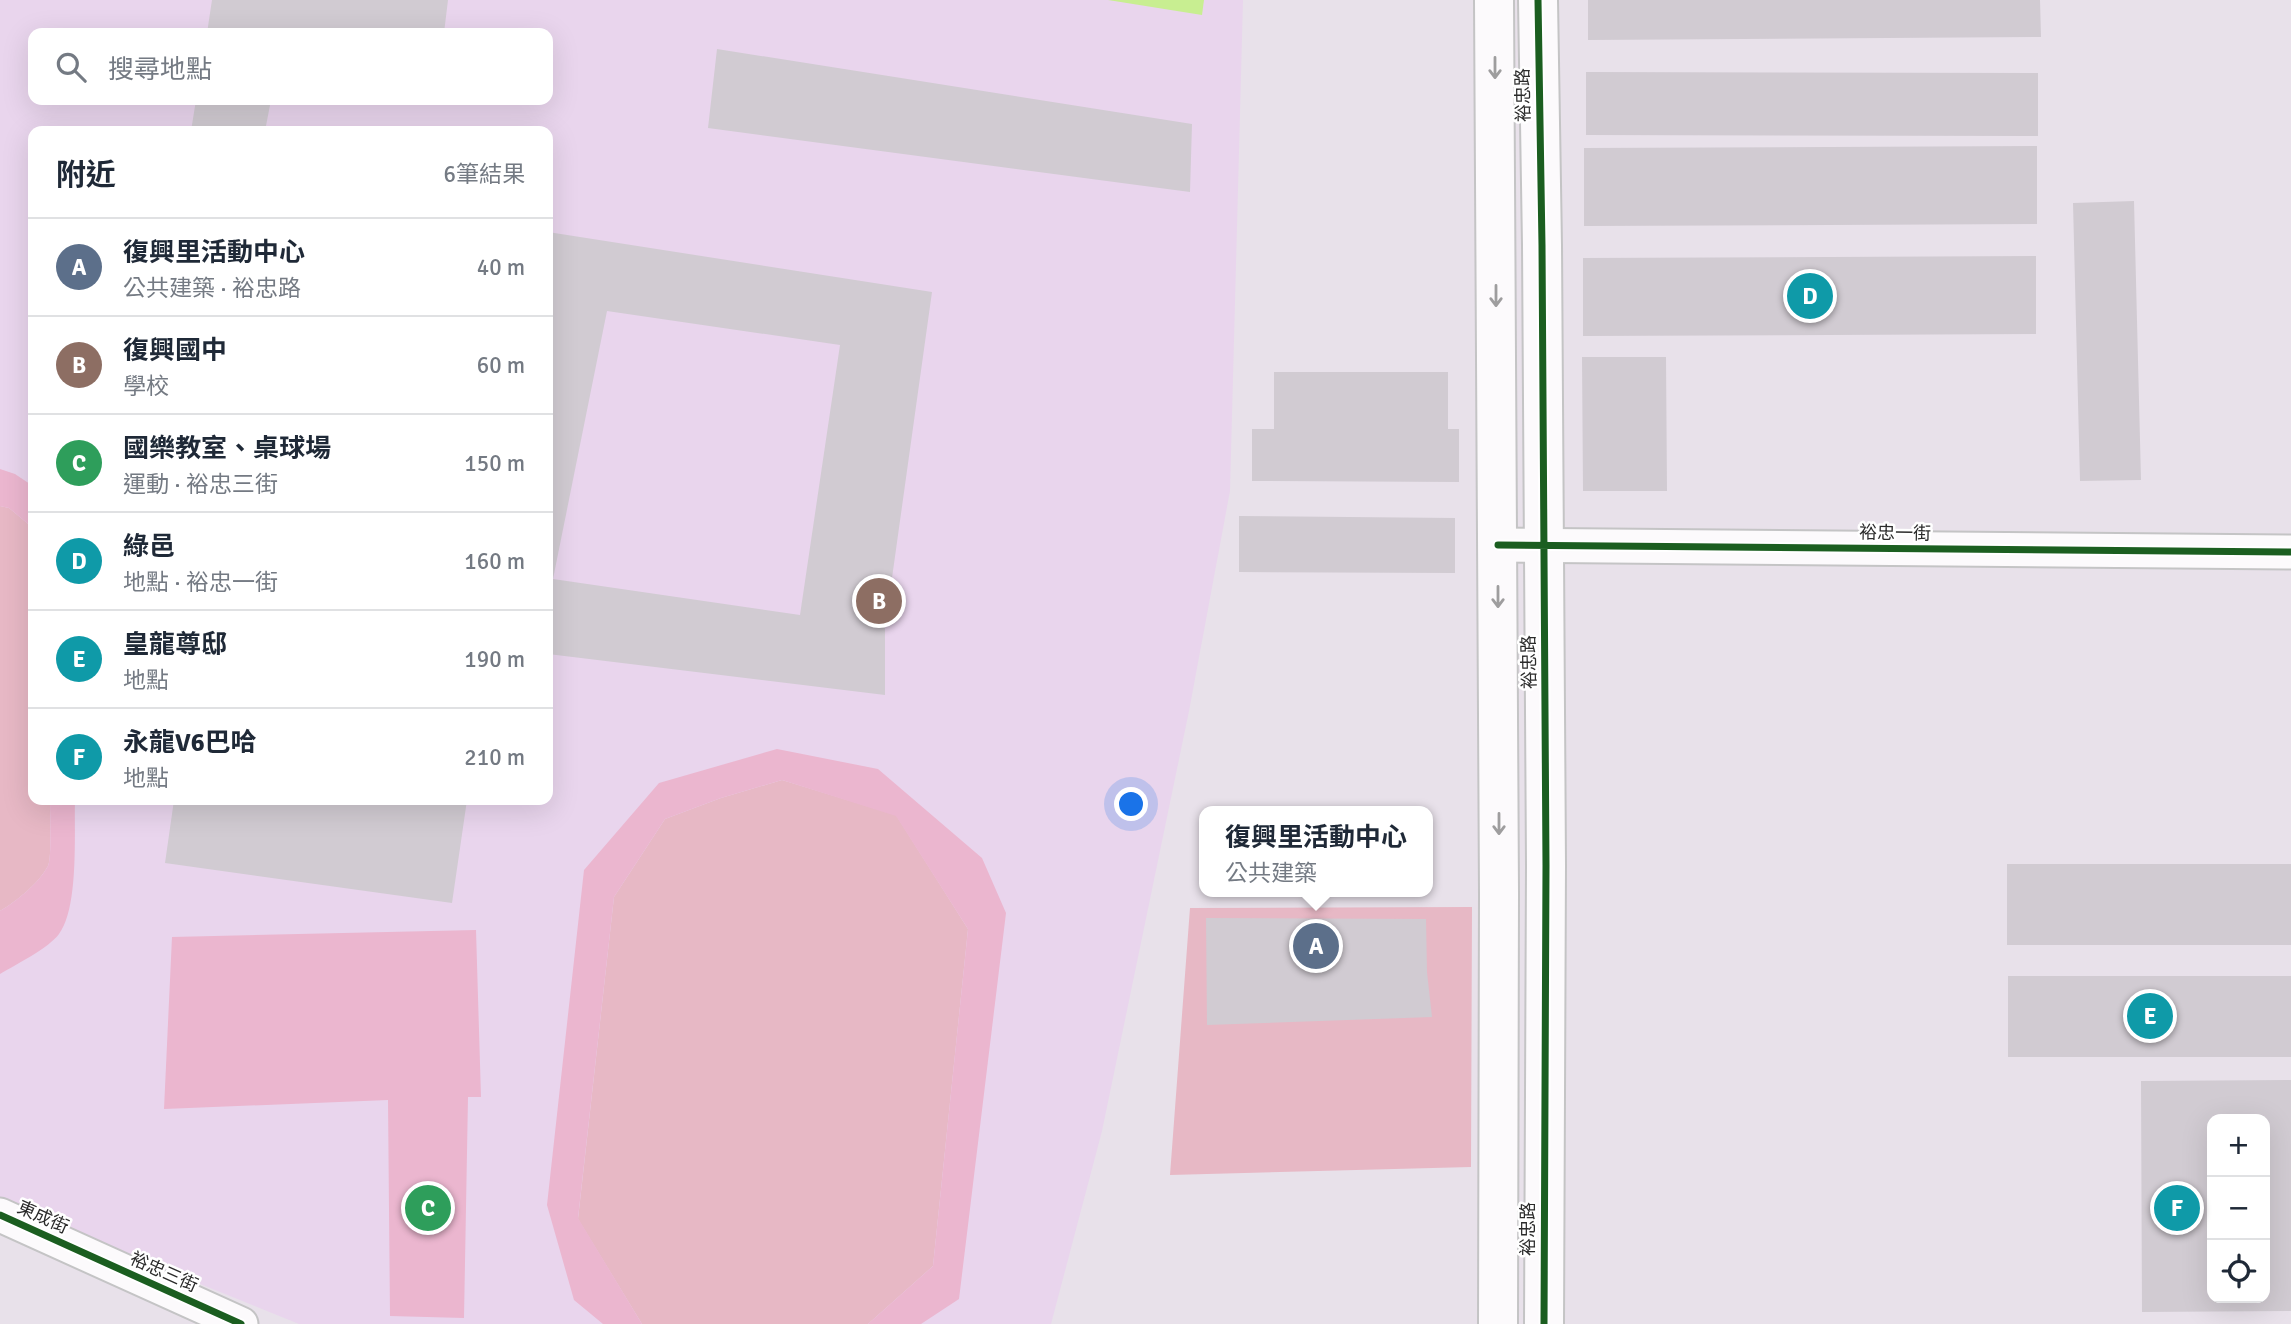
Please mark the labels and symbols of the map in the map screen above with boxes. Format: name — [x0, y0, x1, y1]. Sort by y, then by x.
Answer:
one-way arrow — [1488, 56, 1502, 79]
street label: 裕忠路 — [1512, 68, 1534, 122]
pin: D — [1787, 270, 1833, 322]
one-way arrow — [1489, 284, 1503, 307]
street label: 裕忠一街 — [1859, 521, 1931, 545]
pin: B — [856, 575, 902, 627]
one-way arrow — [1491, 585, 1505, 608]
street label: 裕忠路 — [1518, 635, 1540, 689]
your location — [1114, 787, 1148, 821]
one-way arrow — [1492, 812, 1506, 835]
pin: A — [1293, 920, 1339, 972]
pin: E — [2127, 990, 2173, 1042]
pin: C — [405, 1182, 451, 1234]
pin: F — [2154, 1182, 2200, 1234]
street label: 東成街 — [14, 1196, 72, 1238]
street label: 裕忠路 — [1517, 1202, 1539, 1256]
street label: 裕忠三街 — [127, 1247, 201, 1297]

